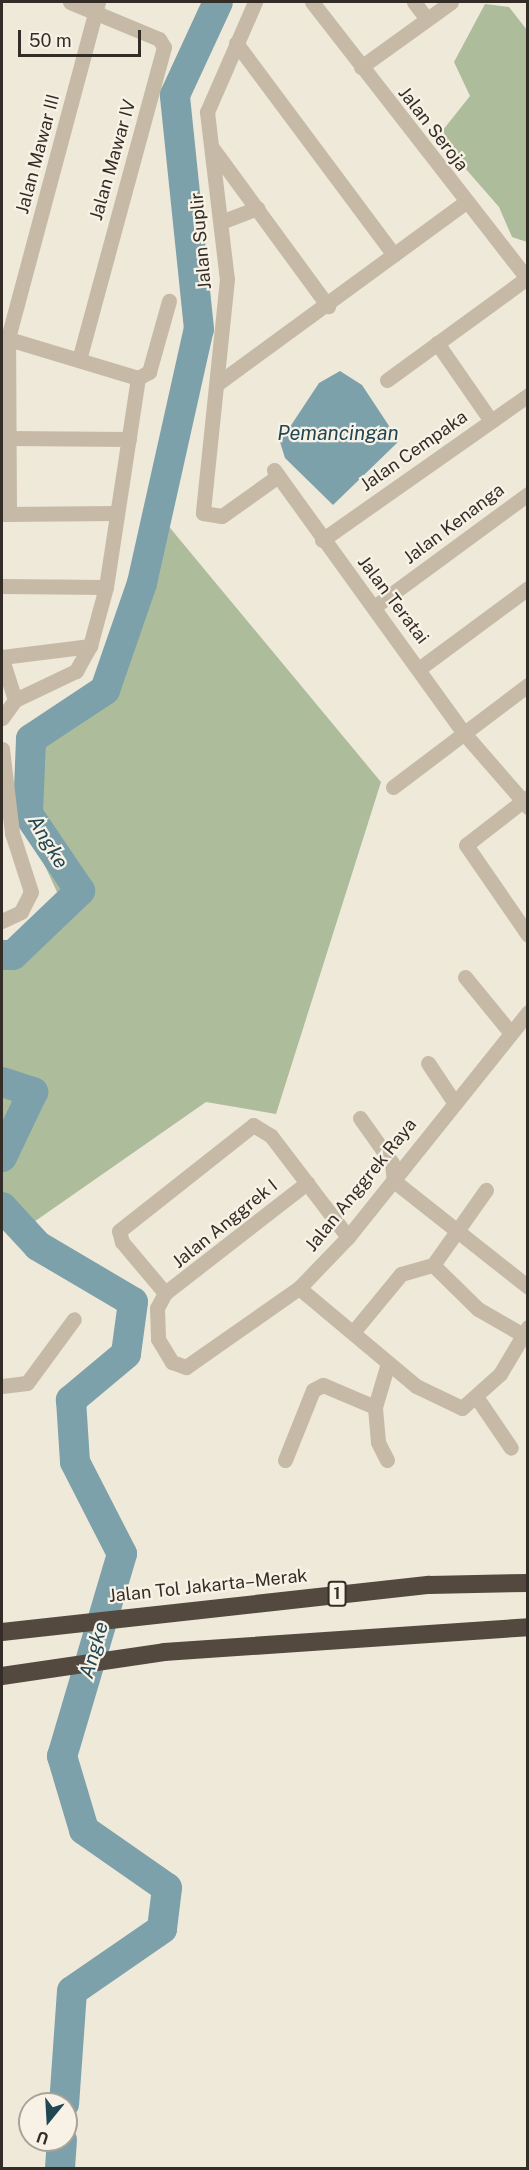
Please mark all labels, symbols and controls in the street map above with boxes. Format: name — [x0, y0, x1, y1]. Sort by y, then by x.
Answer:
scale bar — [21, 18, 144, 56]
text: 50 m — [29, 30, 72, 51]
street label: Jalan Seroja — [393, 83, 473, 175]
street label: Jalan Mawar III — [12, 92, 64, 216]
street label: Jalan Mawar IV — [85, 97, 141, 223]
street label: Jalan Suplir — [186, 192, 216, 290]
street label: Jalan Cempaka — [356, 406, 472, 496]
water label: Pemancingan — [277, 421, 399, 445]
street label: Jalan Kenanga — [399, 479, 509, 569]
street label: Jalan Teratai — [353, 552, 433, 648]
water label: Angke — [23, 811, 73, 873]
street label: Jalan Anggrek Raya — [301, 1114, 421, 1256]
street label: Jalan Anggrek I — [168, 1175, 282, 1273]
street label: Jalan Tol Jakarta–Merak — [108, 1565, 308, 1607]
road number: 1 — [326, 1581, 348, 1607]
water label: Angke — [74, 1619, 114, 1681]
north arrow — [18, 2092, 78, 2152]
text: U — [34, 2127, 51, 2149]

